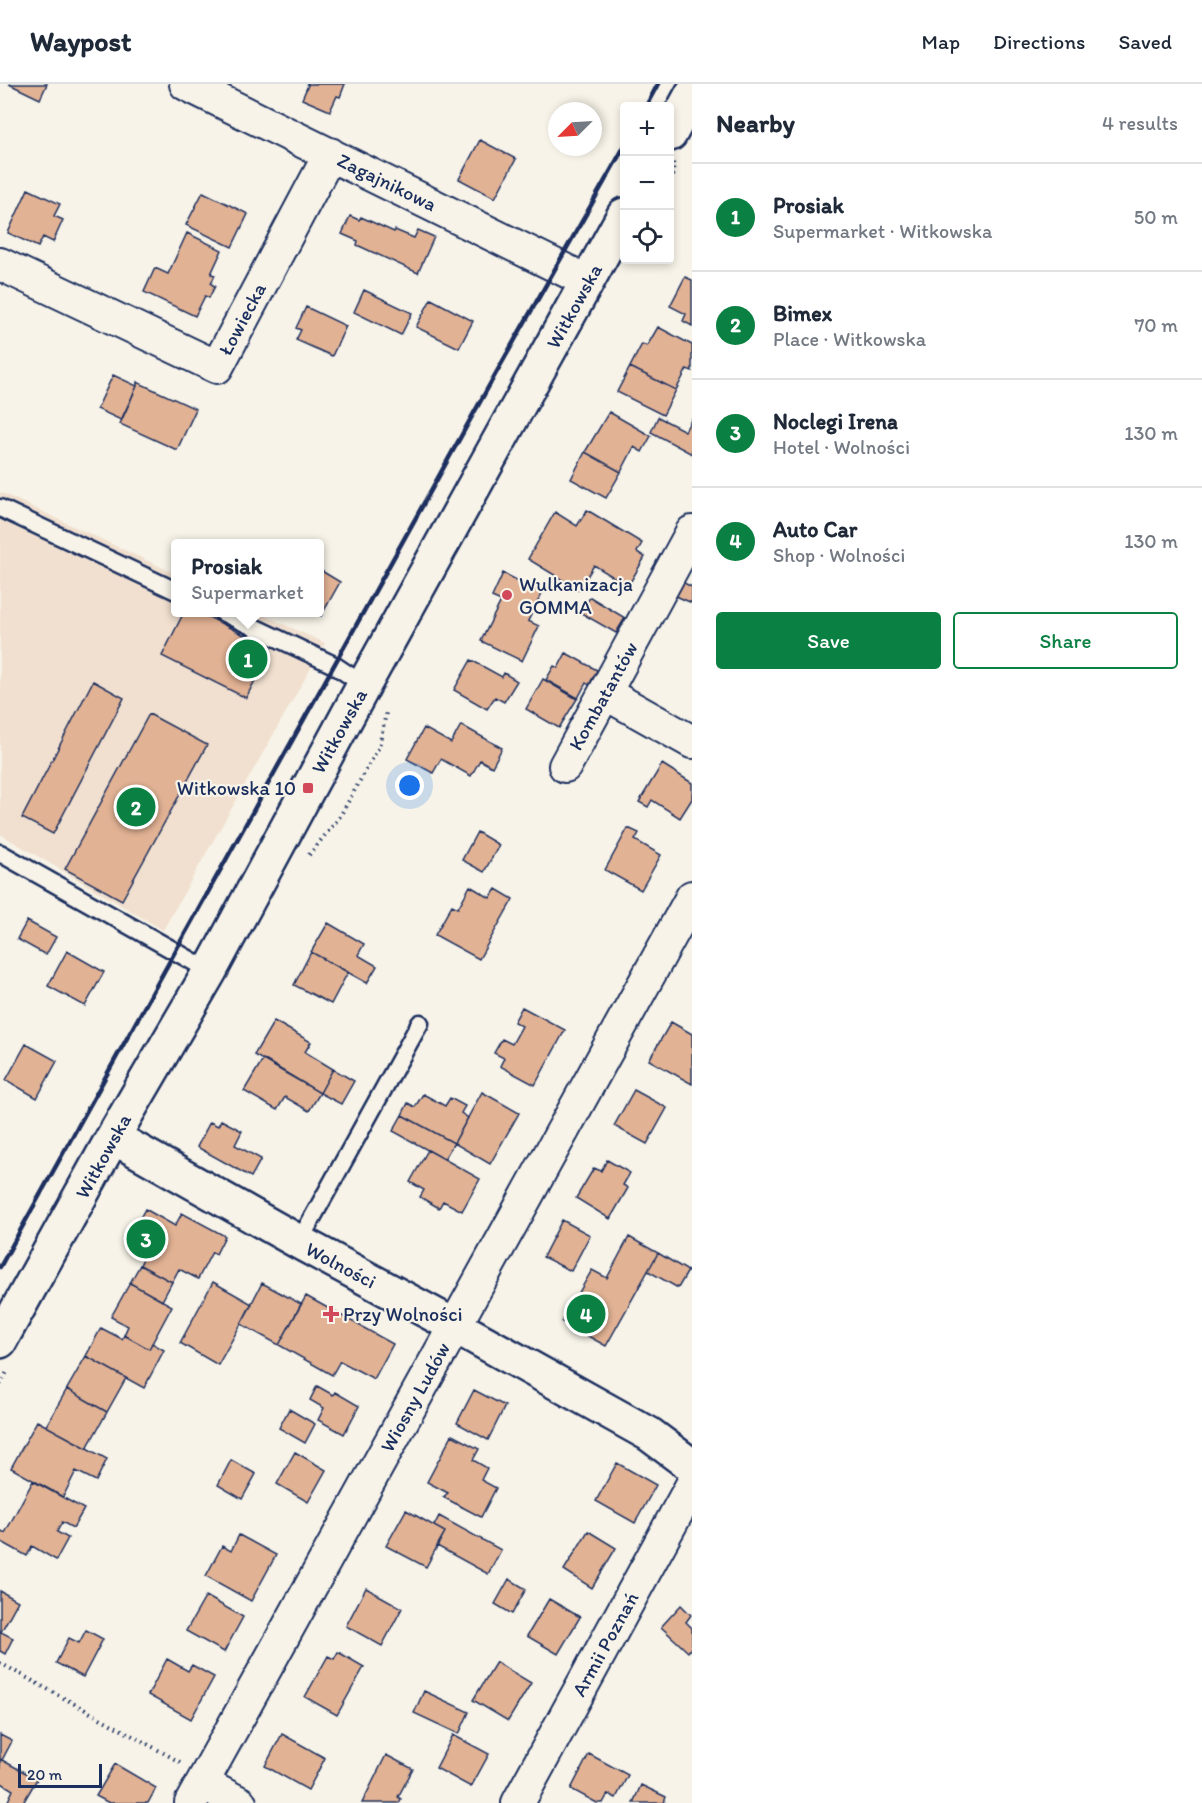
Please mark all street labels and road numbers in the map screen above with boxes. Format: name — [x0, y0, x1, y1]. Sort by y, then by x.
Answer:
street label: Zagajnikowa — [334, 148, 441, 216]
street label: Witkowska — [541, 259, 607, 353]
street label: Łowiecka — [213, 278, 271, 359]
street label: Kombatantów — [563, 637, 643, 755]
street label: Witkowska — [306, 684, 372, 778]
street label: Witkowska — [70, 1109, 136, 1203]
street label: Wolności — [302, 1236, 380, 1294]
street label: Wiosny Ludów — [375, 1338, 455, 1456]
street label: Armii Poznań — [567, 1588, 643, 1700]

